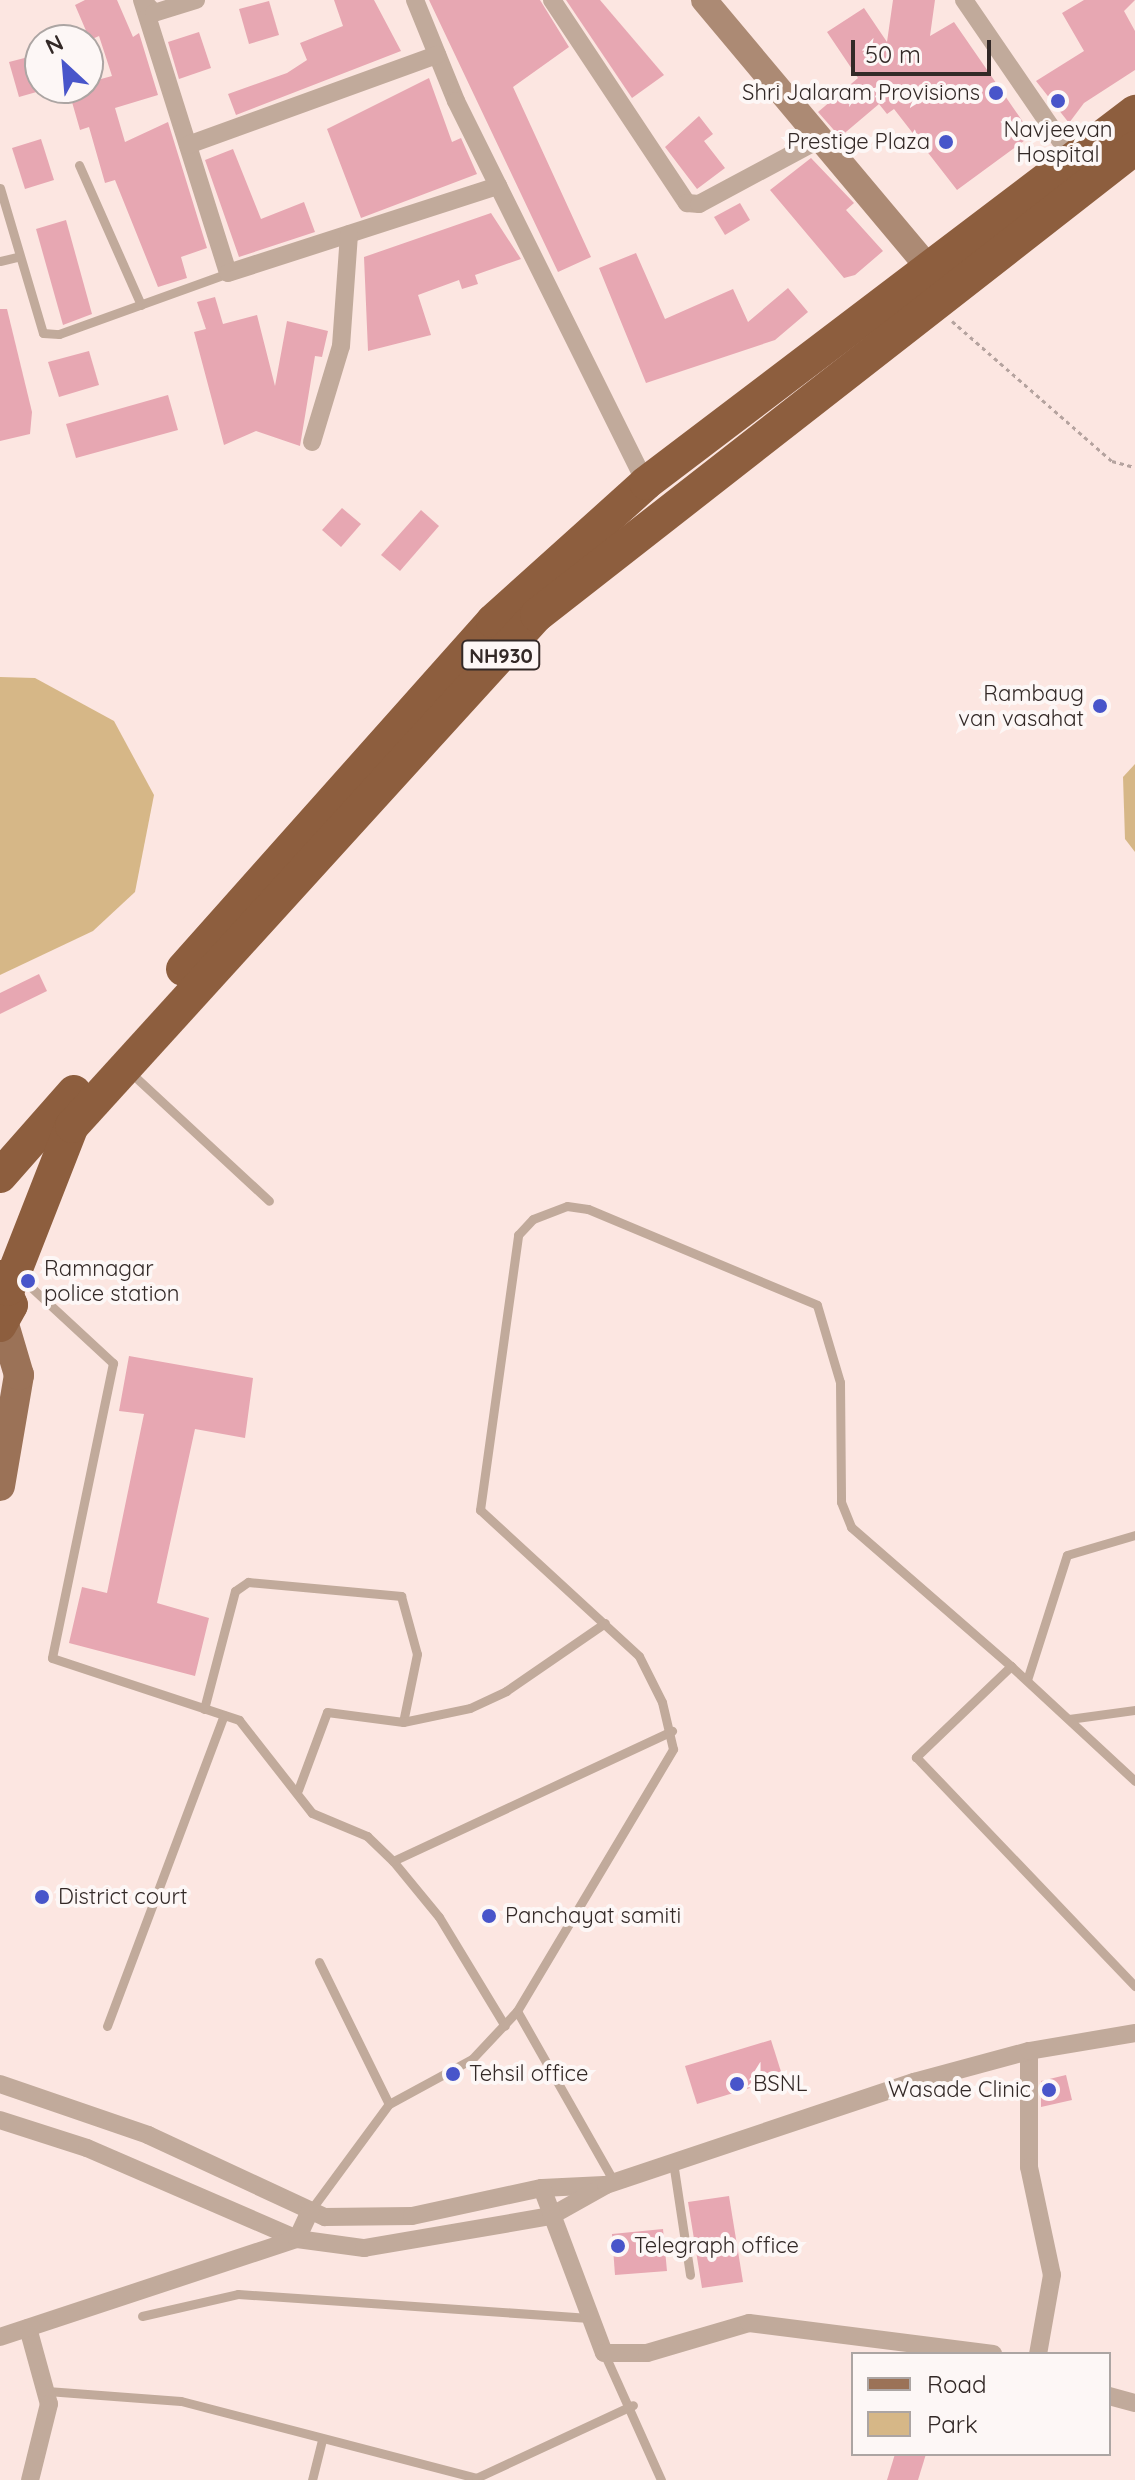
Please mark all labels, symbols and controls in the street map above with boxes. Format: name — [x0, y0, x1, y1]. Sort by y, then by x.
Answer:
north arrow — [24, 24, 104, 104]
scale bar — [855, 24, 995, 74]
text: N — [41, 28, 68, 60]
text: 50 m — [865, 39, 921, 69]
place label: Shri Jalaram Provisions — [742, 80, 980, 106]
marker: Shri Jalaram Provisions — [987, 84, 1005, 102]
marker: Navjeevan Hospital — [1047, 90, 1069, 112]
place label: Navjeevan Hospital — [1003, 116, 1113, 168]
place label: Prestige Plaza — [787, 129, 930, 155]
marker: Prestige Plaza — [937, 133, 955, 151]
road number: NH930 — [461, 639, 541, 671]
place label: Rambaug van vasahat — [958, 680, 1084, 732]
marker: Rambaug van vasahat — [1091, 697, 1109, 715]
place label: Ramnagar police station — [44, 1255, 179, 1306]
marker: Ramnagar police station — [19, 1272, 37, 1290]
place label: District court — [58, 1884, 187, 1910]
marker: District court — [33, 1888, 51, 1906]
place label: Panchayat samiti — [505, 1903, 681, 1929]
marker: Panchayat samiti — [480, 1907, 498, 1925]
place label: Tehsil office — [469, 2061, 588, 2087]
marker: Tehsil office — [444, 2065, 462, 2083]
place label: BSNL — [753, 2071, 807, 2097]
marker: BSNL — [728, 2075, 746, 2093]
place label: Wasade Clinic — [888, 2077, 1031, 2103]
marker: Wasade Clinic — [1038, 2079, 1060, 2101]
place label: Telegraph office — [634, 2233, 799, 2259]
marker: Telegraph office — [609, 2237, 627, 2255]
legend — [851, 2352, 1111, 2456]
text: Road — [927, 2369, 987, 2399]
text: Park — [927, 2409, 978, 2439]

